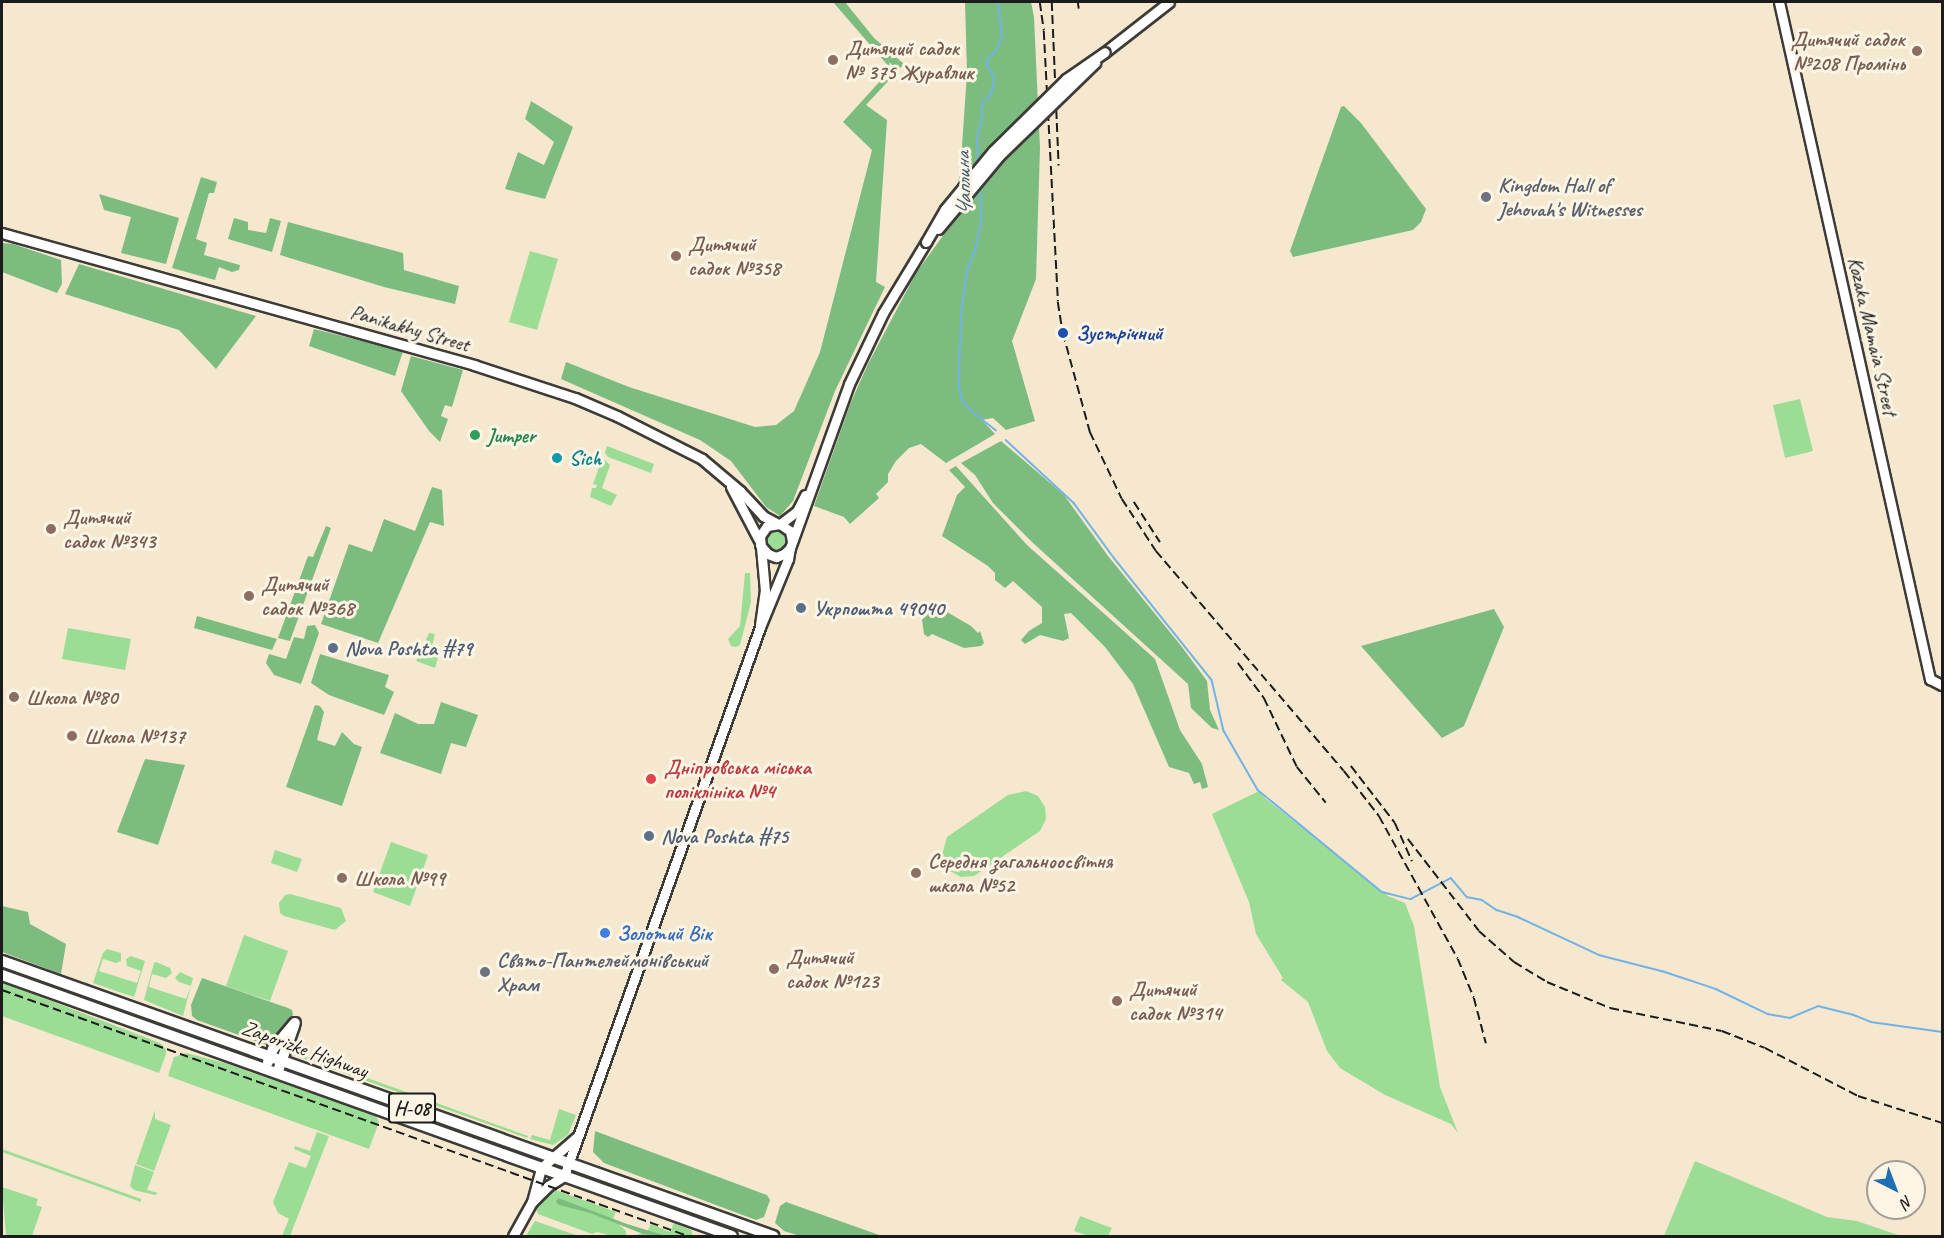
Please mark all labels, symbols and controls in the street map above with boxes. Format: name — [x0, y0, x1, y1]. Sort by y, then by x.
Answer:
place label: Дитячий садок №208 Промінь — [1791, 26, 1905, 76]
place label: Дитячий садок № 375 Журавлик — [845, 35, 973, 85]
marker: Дитячий садок №208 Промінь — [1910, 44, 1924, 58]
marker: Дитячий садок № 375 Журавлик — [826, 53, 840, 67]
water label: Чаплина — [950, 151, 978, 217]
place label: Kingdom Hall of Jehovah's Witnesses — [1498, 172, 1642, 222]
marker: Kingdom Hall of Jehovah's Witnesses — [1479, 190, 1493, 204]
place label: Дитячий садок №358 — [688, 231, 780, 281]
marker: Дитячий садок №358 — [669, 249, 683, 263]
street label: Kozaka Mamaia Street — [1843, 254, 1903, 418]
street label: Panikakhy Street — [347, 299, 473, 357]
place label: Зустрічний — [1076, 320, 1163, 346]
marker: Зустрічний — [1054, 324, 1072, 342]
place label: Jumper — [487, 422, 535, 448]
marker: Jumper — [468, 428, 482, 442]
place label: Sich — [569, 445, 601, 471]
marker: Sich — [550, 451, 564, 465]
place label: Дитячий садок №343 — [63, 504, 155, 554]
marker: Дитячий садок №343 — [44, 522, 58, 536]
place label: Дитячий садок №368 — [261, 571, 354, 621]
marker: Дитячий садок №368 — [242, 589, 256, 603]
place label: Укрпошта 49040 — [813, 595, 944, 621]
marker: Укрпошта 49040 — [794, 601, 808, 615]
place label: Nova Poshta #79 — [345, 635, 471, 661]
marker: Nova Poshta #79 — [326, 641, 340, 655]
place label: Школа №80 — [26, 684, 117, 710]
marker: Школа №80 — [7, 690, 21, 704]
place label: Школа №137 — [84, 723, 185, 749]
marker: Школа №137 — [65, 729, 79, 743]
place label: Дніпровська міська поліклініка №4 — [664, 754, 811, 804]
marker: Дніпровська міська поліклініка №4 — [642, 770, 660, 788]
place label: Nova Poshta #75 — [661, 823, 787, 849]
marker: Nova Poshta #75 — [642, 829, 656, 843]
place label: Середня загальноосвітня школа №52 — [928, 848, 1113, 898]
place label: Школа №99 — [354, 865, 445, 891]
marker: Середня загальноосвітня школа №52 — [909, 866, 923, 880]
marker: Школа №99 — [335, 871, 349, 885]
place label: Золотий Вік — [617, 920, 712, 946]
marker: Золотий Вік — [598, 926, 612, 940]
place label: Дитячий садок №123 — [786, 944, 878, 994]
place label: Свято-Пантелеймонівський Храм — [497, 947, 708, 997]
marker: Дитячий садок №123 — [767, 962, 781, 976]
marker: Свято-Пантелеймонівський Храм — [478, 965, 492, 979]
place label: Дитячий садок №314 — [1129, 976, 1221, 1026]
marker: Дитячий садок №314 — [1110, 994, 1124, 1008]
street label: Zaporizke Highway — [239, 1015, 371, 1083]
road number: Н-08 — [388, 1091, 436, 1125]
north arrow — [1866, 1160, 1926, 1220]
text: N — [1896, 1191, 1917, 1213]

